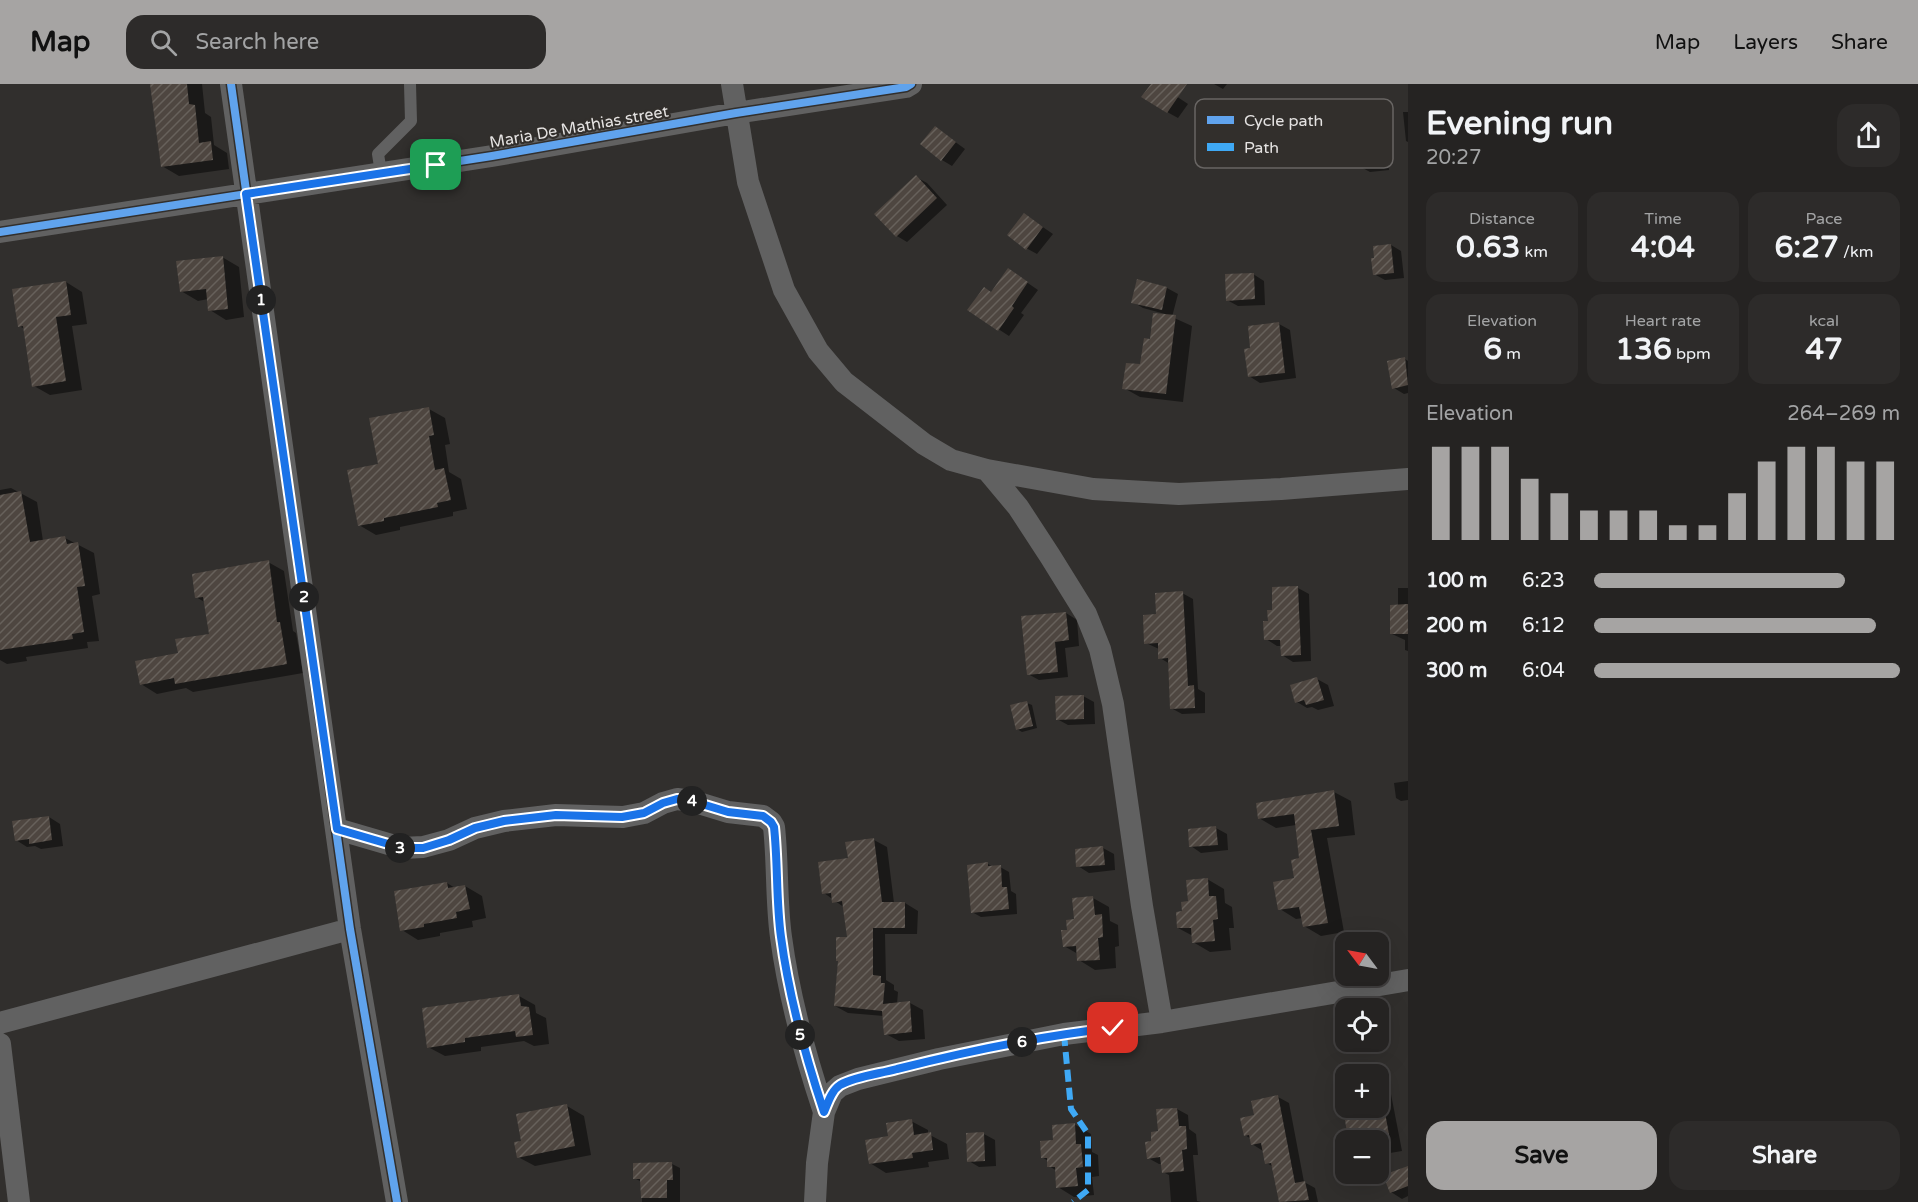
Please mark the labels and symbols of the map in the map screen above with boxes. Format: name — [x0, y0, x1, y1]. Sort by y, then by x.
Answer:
legend — [1195, 99, 1393, 168]
street label: Maria De Mathias street — [488, 101, 670, 153]
text: Cycle path — [1244, 111, 1323, 131]
text: Path — [1244, 138, 1279, 158]
pin — [410, 139, 461, 190]
pin: 1 — [246, 285, 276, 315]
pin: 2 — [289, 582, 319, 612]
pin: 4 — [677, 786, 707, 816]
pin: 3 — [385, 833, 415, 863]
north arrow — [1335, 932, 1389, 986]
pin — [1087, 1002, 1138, 1053]
pin: 5 — [785, 1020, 815, 1050]
pin: 6 — [1007, 1027, 1037, 1057]

